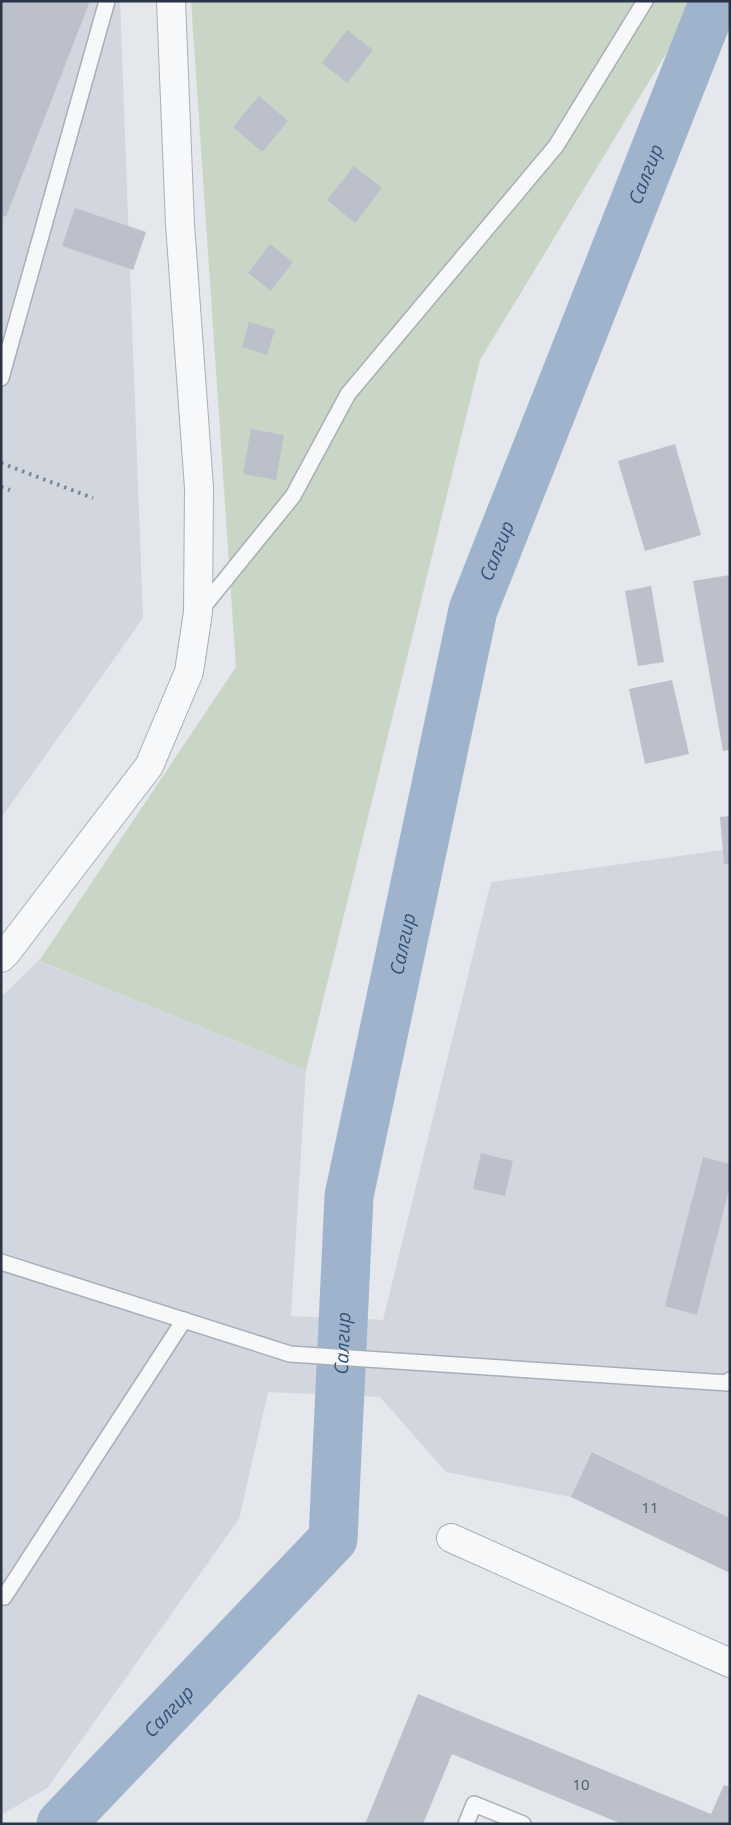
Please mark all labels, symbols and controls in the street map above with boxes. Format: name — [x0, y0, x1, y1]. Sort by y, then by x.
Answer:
water label: Салгир — [622, 140, 669, 208]
water label: Салгир — [473, 517, 520, 585]
water label: Салгир — [383, 911, 422, 977]
water label: Салгир — [328, 1311, 357, 1375]
house number: 11 — [641, 1497, 659, 1517]
water label: Салгир — [138, 1679, 200, 1743]
house number: 10 — [572, 1774, 590, 1794]

